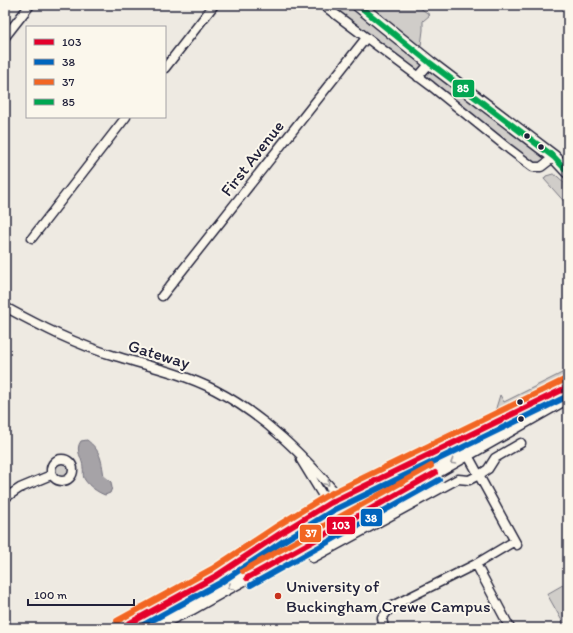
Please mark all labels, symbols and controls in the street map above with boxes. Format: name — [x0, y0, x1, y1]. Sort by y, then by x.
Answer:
legend — [26, 26, 166, 118]
text: 103 — [62, 35, 82, 49]
text: 38 — [62, 55, 76, 69]
text: 37 — [62, 75, 75, 89]
line badge: 85 — [452, 79, 475, 98]
text: 85 — [457, 82, 469, 95]
text: 85 — [62, 95, 75, 109]
street label: First Avenue — [216, 116, 288, 200]
unlabelled marker — [522, 131, 532, 141]
unlabelled marker — [536, 142, 546, 152]
street label: Gateway — [126, 335, 192, 373]
unlabelled marker — [515, 397, 525, 407]
unlabelled marker — [516, 414, 526, 424]
one-way arrow — [450, 458, 457, 465]
one-way arrow — [322, 478, 329, 485]
line badge: 38 — [360, 508, 383, 527]
text: 38 — [365, 512, 377, 525]
line badge: 103 — [326, 516, 356, 535]
text: 103 — [332, 519, 350, 532]
line badge: 37 — [299, 524, 322, 543]
text: 37 — [305, 527, 317, 540]
place label: University of Buckingham Crewe Campus — [286, 576, 491, 616]
scale bar — [28, 581, 134, 607]
one-way arrow — [226, 582, 234, 589]
text: 100 m — [34, 588, 67, 602]
marker: University of Buckingham Crewe Campus — [273, 591, 283, 601]

